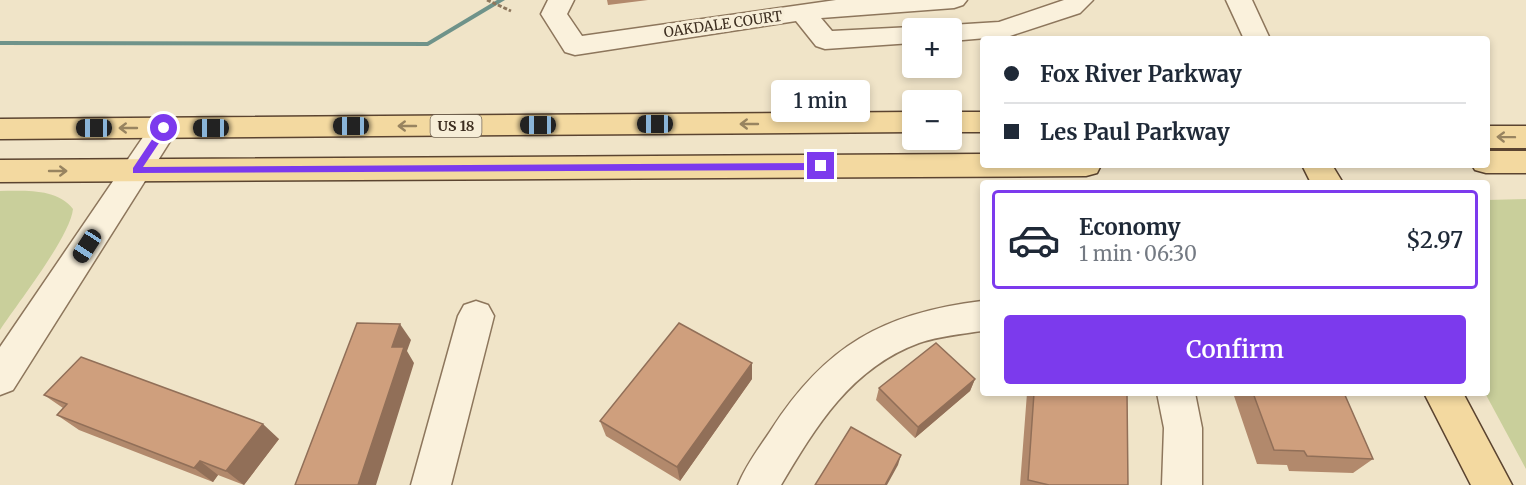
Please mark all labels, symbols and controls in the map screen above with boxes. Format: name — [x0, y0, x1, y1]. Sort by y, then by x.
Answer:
street label: OAKDALE COURT — [663, 7, 784, 41]
map controls — [902, 18, 962, 150]
button: + — [902, 18, 962, 78]
text: Fox River Parkway — [1040, 60, 1242, 88]
callout: 1 min — [772, 79, 870, 121]
text: 1 min — [794, 88, 847, 113]
button: − — [902, 90, 962, 150]
route start — [150, 114, 177, 141]
road number: US 18 — [430, 115, 482, 137]
car — [637, 115, 673, 133]
car — [520, 116, 556, 134]
car — [333, 117, 369, 135]
one-way arrow — [739, 118, 759, 130]
text: Les Paul Parkway — [1040, 118, 1230, 146]
car — [76, 119, 112, 137]
car — [193, 119, 229, 137]
one-way arrow — [397, 120, 417, 132]
one-way arrow — [118, 122, 138, 134]
one-way arrow — [1497, 131, 1517, 143]
route end — [807, 152, 834, 179]
one-way arrow — [48, 165, 68, 177]
icon: car — [1007, 213, 1061, 267]
text: Economy — [1079, 213, 1180, 241]
car — [70, 226, 104, 266]
text: $2.97 — [1406, 226, 1463, 254]
text: 1 min · 06:30 — [1079, 241, 1197, 266]
button: Confirm — [1004, 315, 1466, 384]

